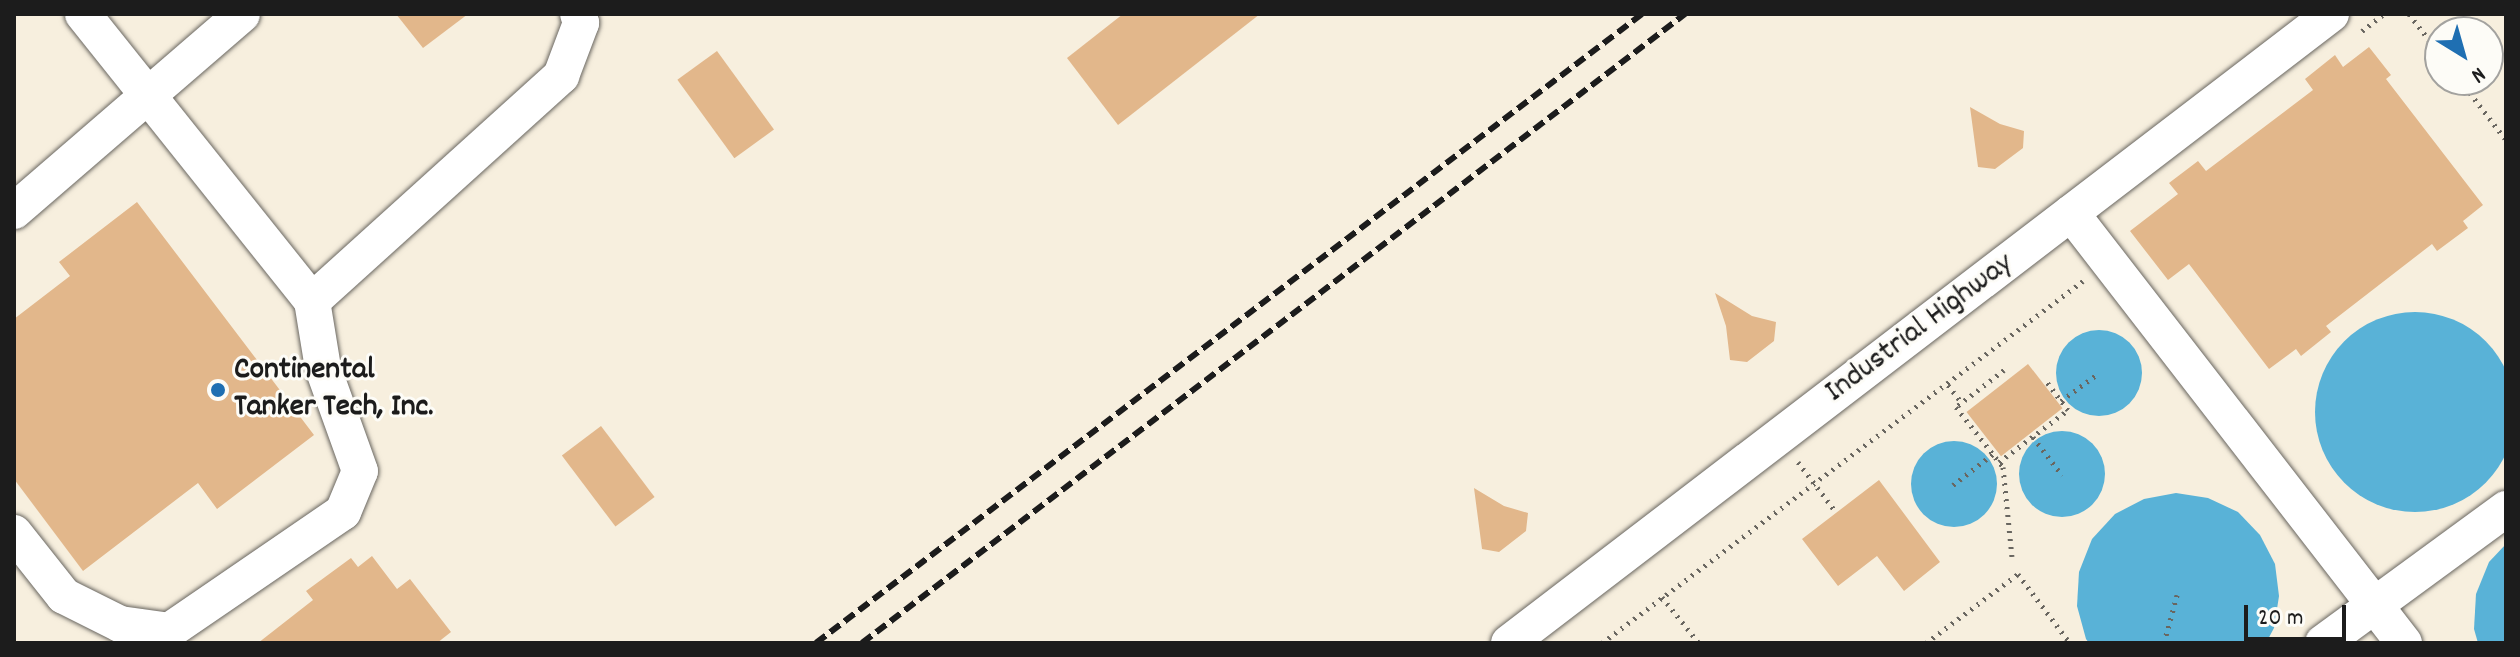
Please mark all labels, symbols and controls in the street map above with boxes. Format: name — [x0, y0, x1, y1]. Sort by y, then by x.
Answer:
north arrow — [2424, 16, 2504, 96]
text: N — [2464, 58, 2491, 90]
street label: Industrial Highway — [1818, 246, 2022, 412]
place label: Continental Tanker Tech, Inc. — [234, 353, 434, 428]
marker: Continental Tanker Tech, Inc. — [209, 381, 227, 399]
scale bar — [2248, 589, 2350, 639]
text: 20 m — [2258, 602, 2304, 636]

